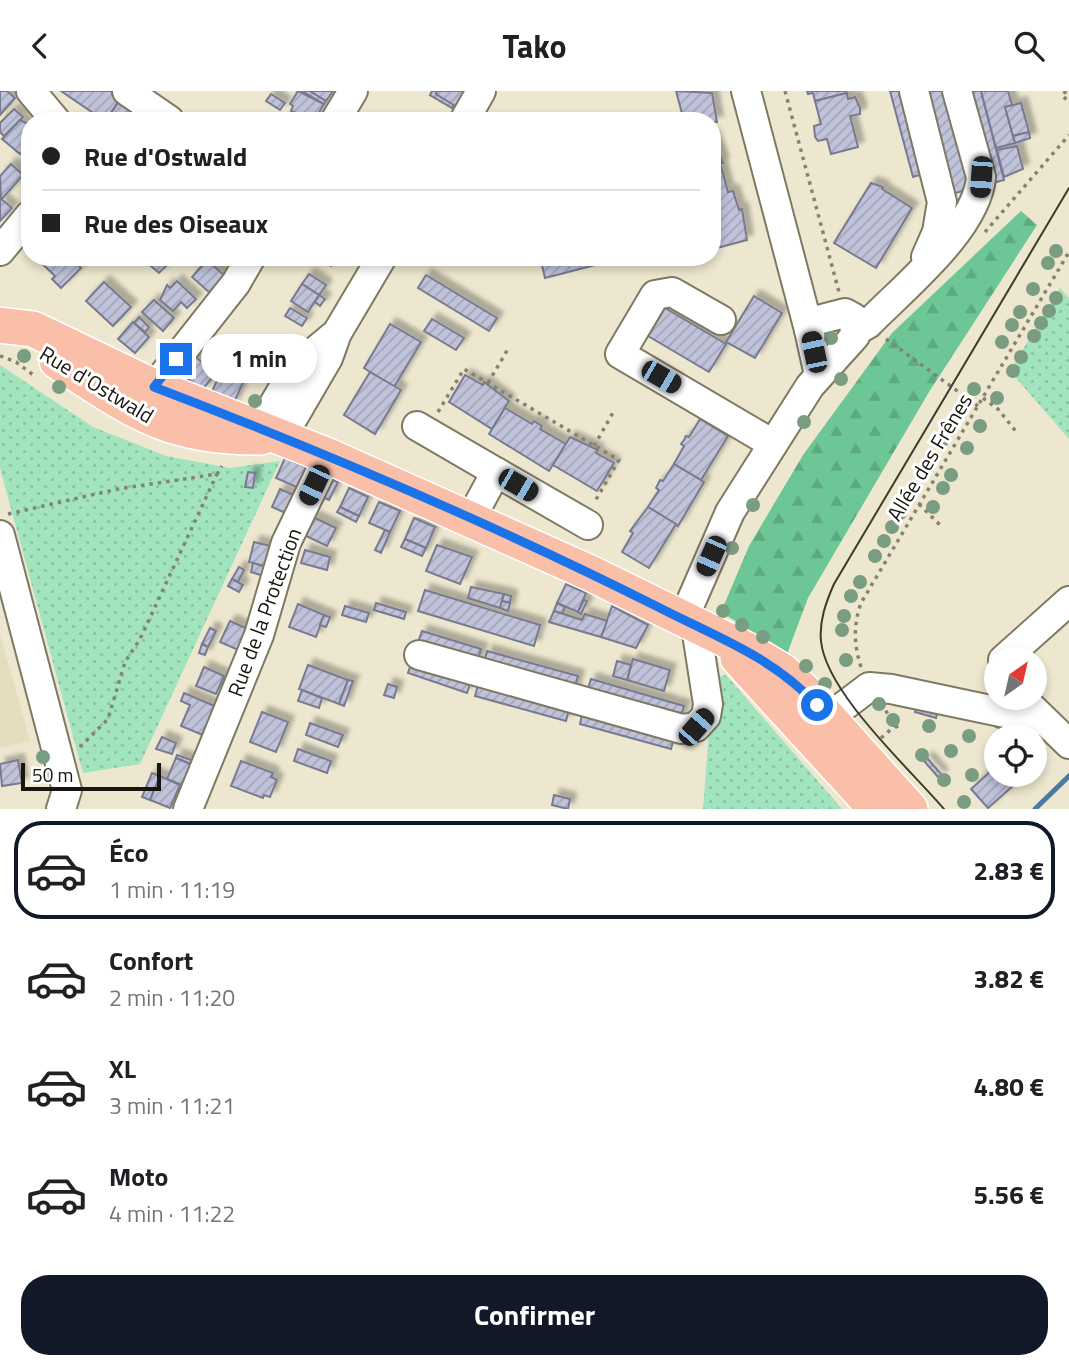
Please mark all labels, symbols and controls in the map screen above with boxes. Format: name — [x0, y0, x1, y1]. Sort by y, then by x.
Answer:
text: Tako — [502, 22, 567, 70]
icon: back — [21, 27, 59, 65]
icon: search — [1010, 27, 1048, 65]
text: Rue d'Ostwald — [84, 137, 247, 176]
car — [970, 155, 993, 199]
text: Rue des Oiseaux — [84, 204, 268, 243]
car — [800, 329, 829, 375]
callout: 1 min — [200, 335, 316, 383]
street label: Rue d'Ostwald — [34, 337, 160, 431]
text: 1 min — [231, 341, 287, 376]
route end — [160, 343, 192, 375]
car — [638, 357, 685, 397]
street label: Allée des Frênes — [878, 387, 980, 527]
car — [296, 462, 333, 508]
car — [495, 465, 542, 505]
street label: Rue de la Protection — [219, 523, 309, 701]
car — [693, 533, 730, 579]
north arrow — [984, 647, 1046, 711]
map controls — [984, 647, 1047, 787]
route start — [801, 689, 833, 721]
car — [675, 704, 718, 750]
button: locate — [984, 724, 1047, 787]
scale bar — [21, 760, 161, 792]
text: 50 m — [32, 760, 73, 789]
text: Éco — [109, 833, 149, 872]
icon: car — [25, 839, 88, 902]
text: 2.83 € — [973, 851, 1044, 890]
text: 1 min · 11:19 — [109, 872, 235, 907]
text: Confort — [109, 941, 193, 980]
icon: car — [25, 947, 88, 1010]
text: 3.82 € — [973, 959, 1044, 998]
text: 2 min · 11:20 — [109, 980, 235, 1015]
text: XL — [109, 1049, 136, 1088]
icon: car — [25, 1055, 88, 1118]
text: 4.80 € — [973, 1067, 1044, 1106]
text: 3 min · 11:21 — [109, 1088, 235, 1123]
text: Moto — [109, 1157, 168, 1196]
icon: car — [25, 1163, 88, 1226]
text: 5.56 € — [973, 1175, 1044, 1214]
text: 4 min · 11:22 — [109, 1196, 235, 1231]
button: Confirmer — [21, 1275, 1048, 1355]

